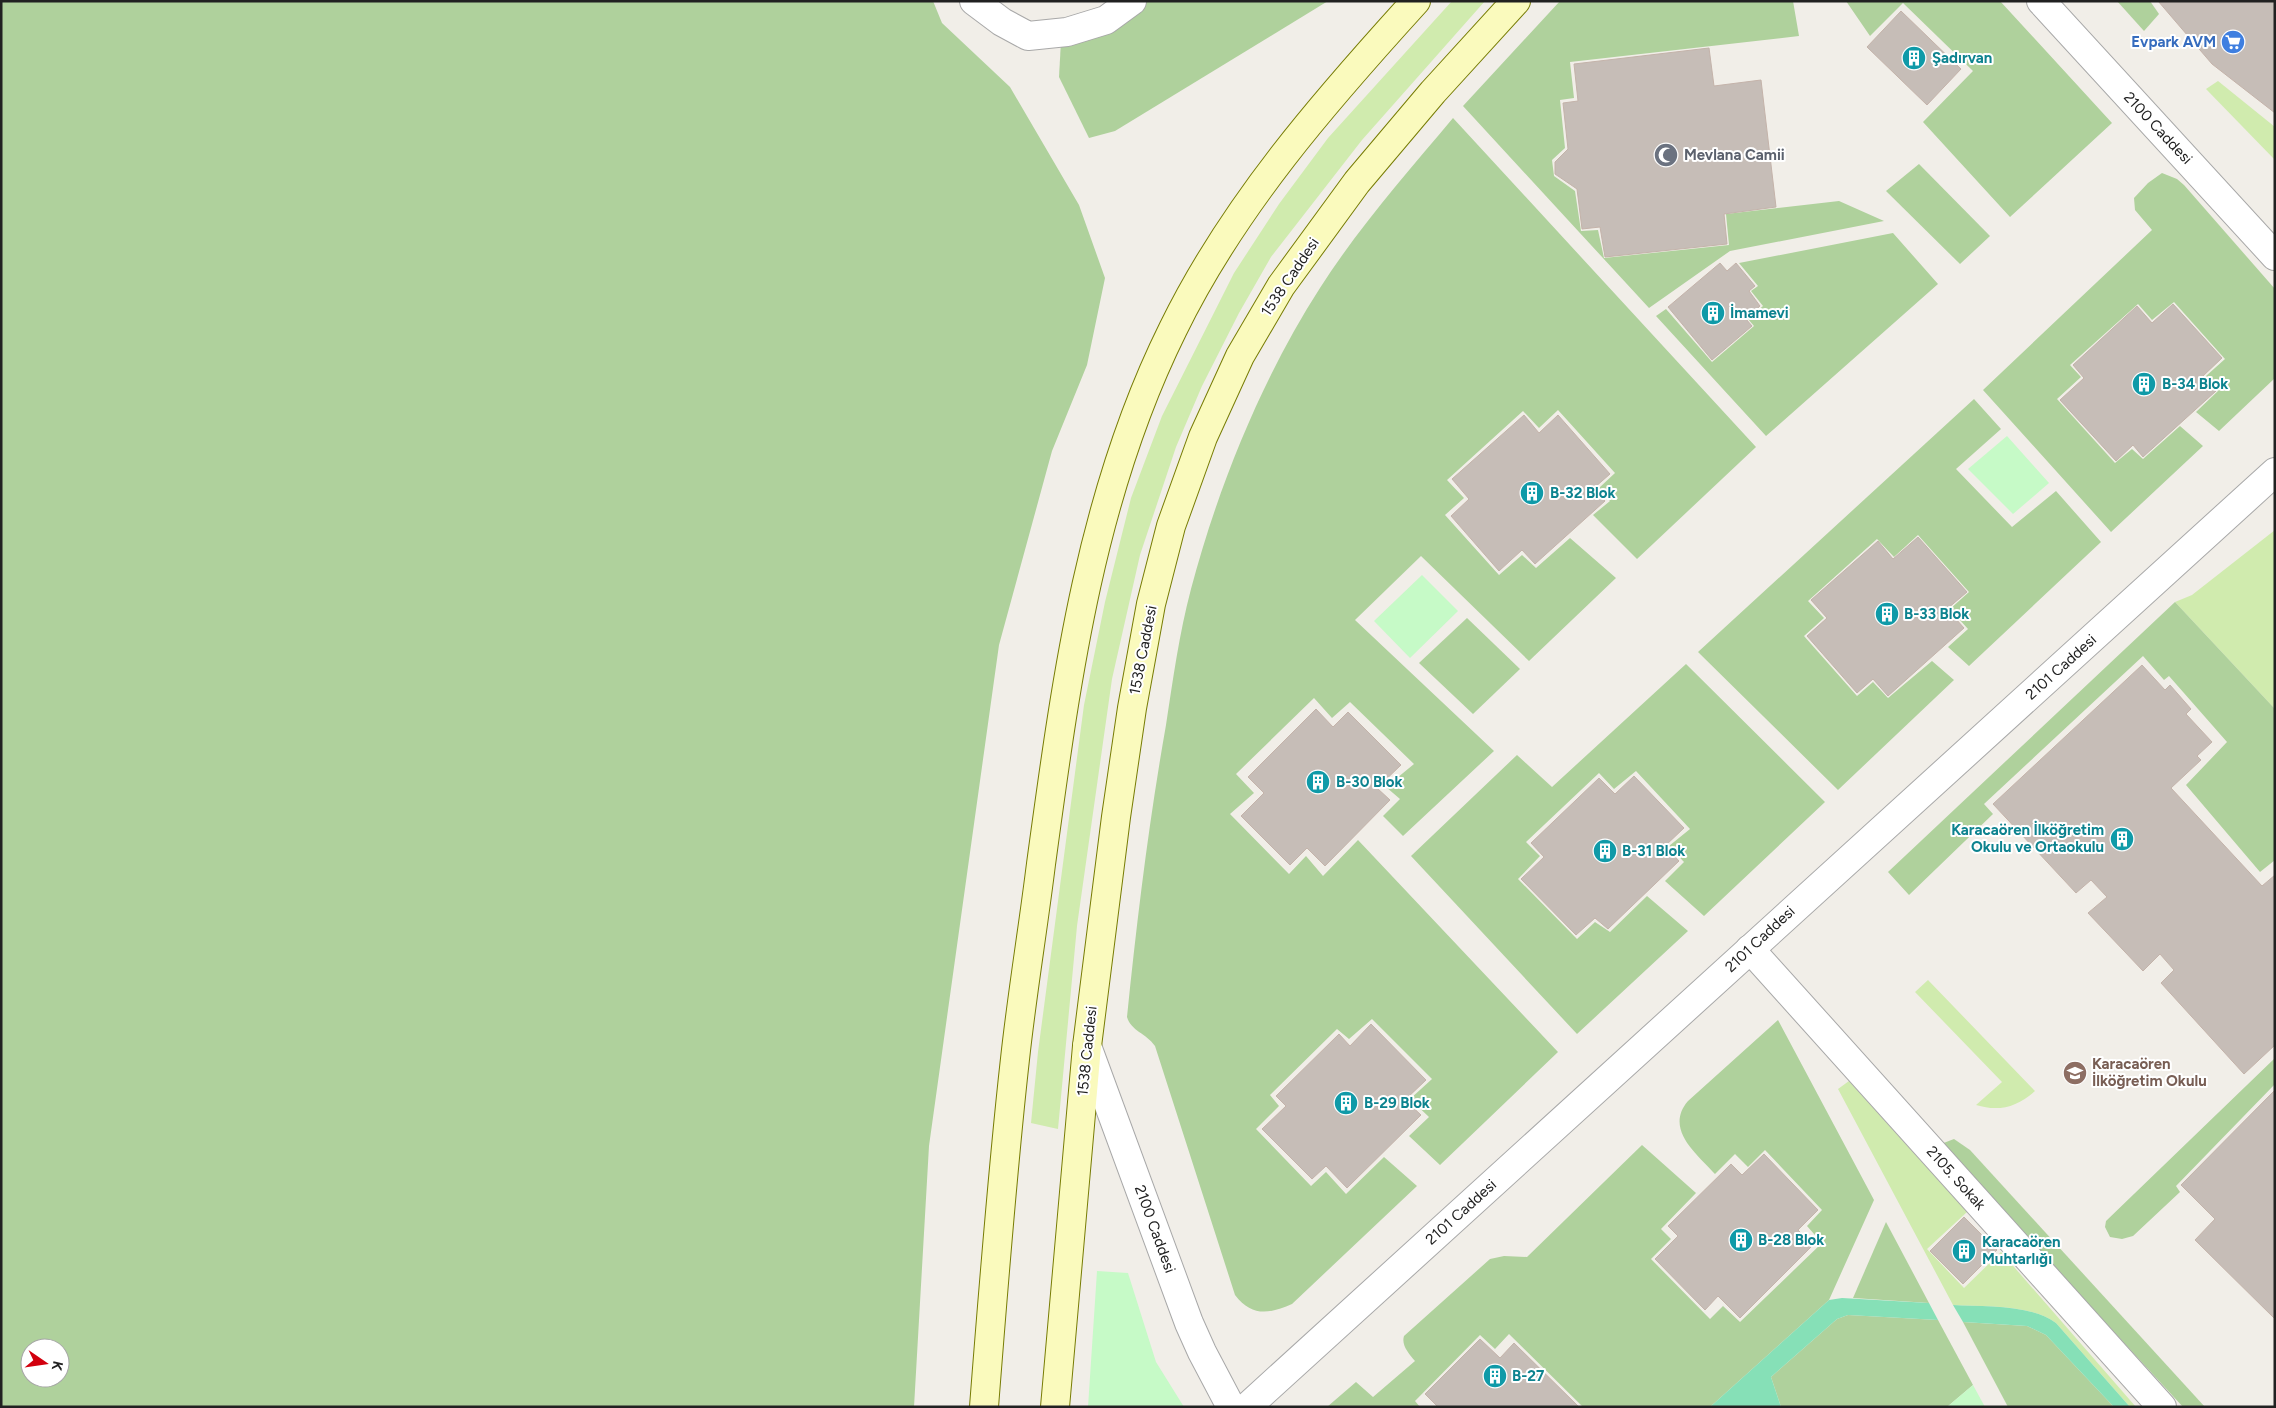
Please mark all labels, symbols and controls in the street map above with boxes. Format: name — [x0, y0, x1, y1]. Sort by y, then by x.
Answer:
supermarket icon: Evpark AVM — [2220, 29, 2246, 55]
place label: Evpark AVM — [2131, 33, 2216, 51]
building icon: Şadırvan — [1901, 45, 1927, 71]
place label: Şadırvan — [1932, 49, 1992, 67]
street label: 2100 Caddesi — [2120, 88, 2196, 168]
mosque icon: Mevlana Camii — [1653, 142, 1679, 168]
place label: Mevlana Camii — [1684, 146, 1785, 164]
street label: 1538 Caddesi — [1257, 234, 1323, 320]
building icon: İmamevi — [1700, 300, 1726, 326]
place label: İmamevi — [1730, 303, 1789, 322]
building icon: B-34 Blok — [2131, 371, 2157, 397]
place label: B-34 Blok — [2162, 375, 2228, 393]
building icon: B-32 Blok — [1519, 480, 1545, 506]
place label: B-32 Blok — [1550, 484, 1616, 502]
building icon: B-33 Blok — [1874, 601, 1900, 627]
street label: 1538 Caddesi — [1126, 604, 1160, 696]
place label: B-33 Blok — [1904, 605, 1969, 623]
street label: 2101 Caddesi — [2022, 631, 2100, 703]
building icon: B-30 Blok — [1305, 769, 1331, 795]
place label: B-30 Blok — [1336, 773, 1403, 791]
place label: Karacaören İlköğretim Okulu ve Ortaokulu — [1951, 820, 2104, 856]
building icon: Karacaören İlköğretim Okulu ve Ortaokulu — [2109, 826, 2135, 852]
building icon: B-31 Blok — [1592, 838, 1618, 864]
place label: B-31 Blok — [1622, 842, 1685, 860]
street label: 2101 Caddesi — [1721, 902, 1799, 976]
street label: 1538 Caddesi — [1073, 1005, 1101, 1097]
place label: Karacaören İlköğretim Okulu — [2092, 1055, 2207, 1090]
school or university icon: Karacaören İlköğretim Okulu — [2062, 1060, 2088, 1086]
building icon: B-29 Blok — [1333, 1090, 1359, 1116]
place label: B-29 Blok — [1364, 1094, 1430, 1112]
street label: 2105. Sokak — [1923, 1142, 1990, 1214]
street label: 2101 Caddesi — [1422, 1176, 1500, 1248]
street label: 2100 Caddesi — [1131, 1183, 1179, 1275]
building icon: B-28 Blok — [1728, 1227, 1754, 1253]
place label: B-28 Blok — [1758, 1231, 1824, 1249]
place label: Karacaören Muhtarlığı — [1982, 1233, 2061, 1268]
building icon: Karacaören Muhtarlığı — [1951, 1238, 1977, 1264]
north arrow — [20, 1338, 70, 1388]
text: K — [48, 1359, 67, 1373]
building icon: B-27 — [1482, 1363, 1508, 1389]
place label: B-27 — [1512, 1367, 1544, 1385]

